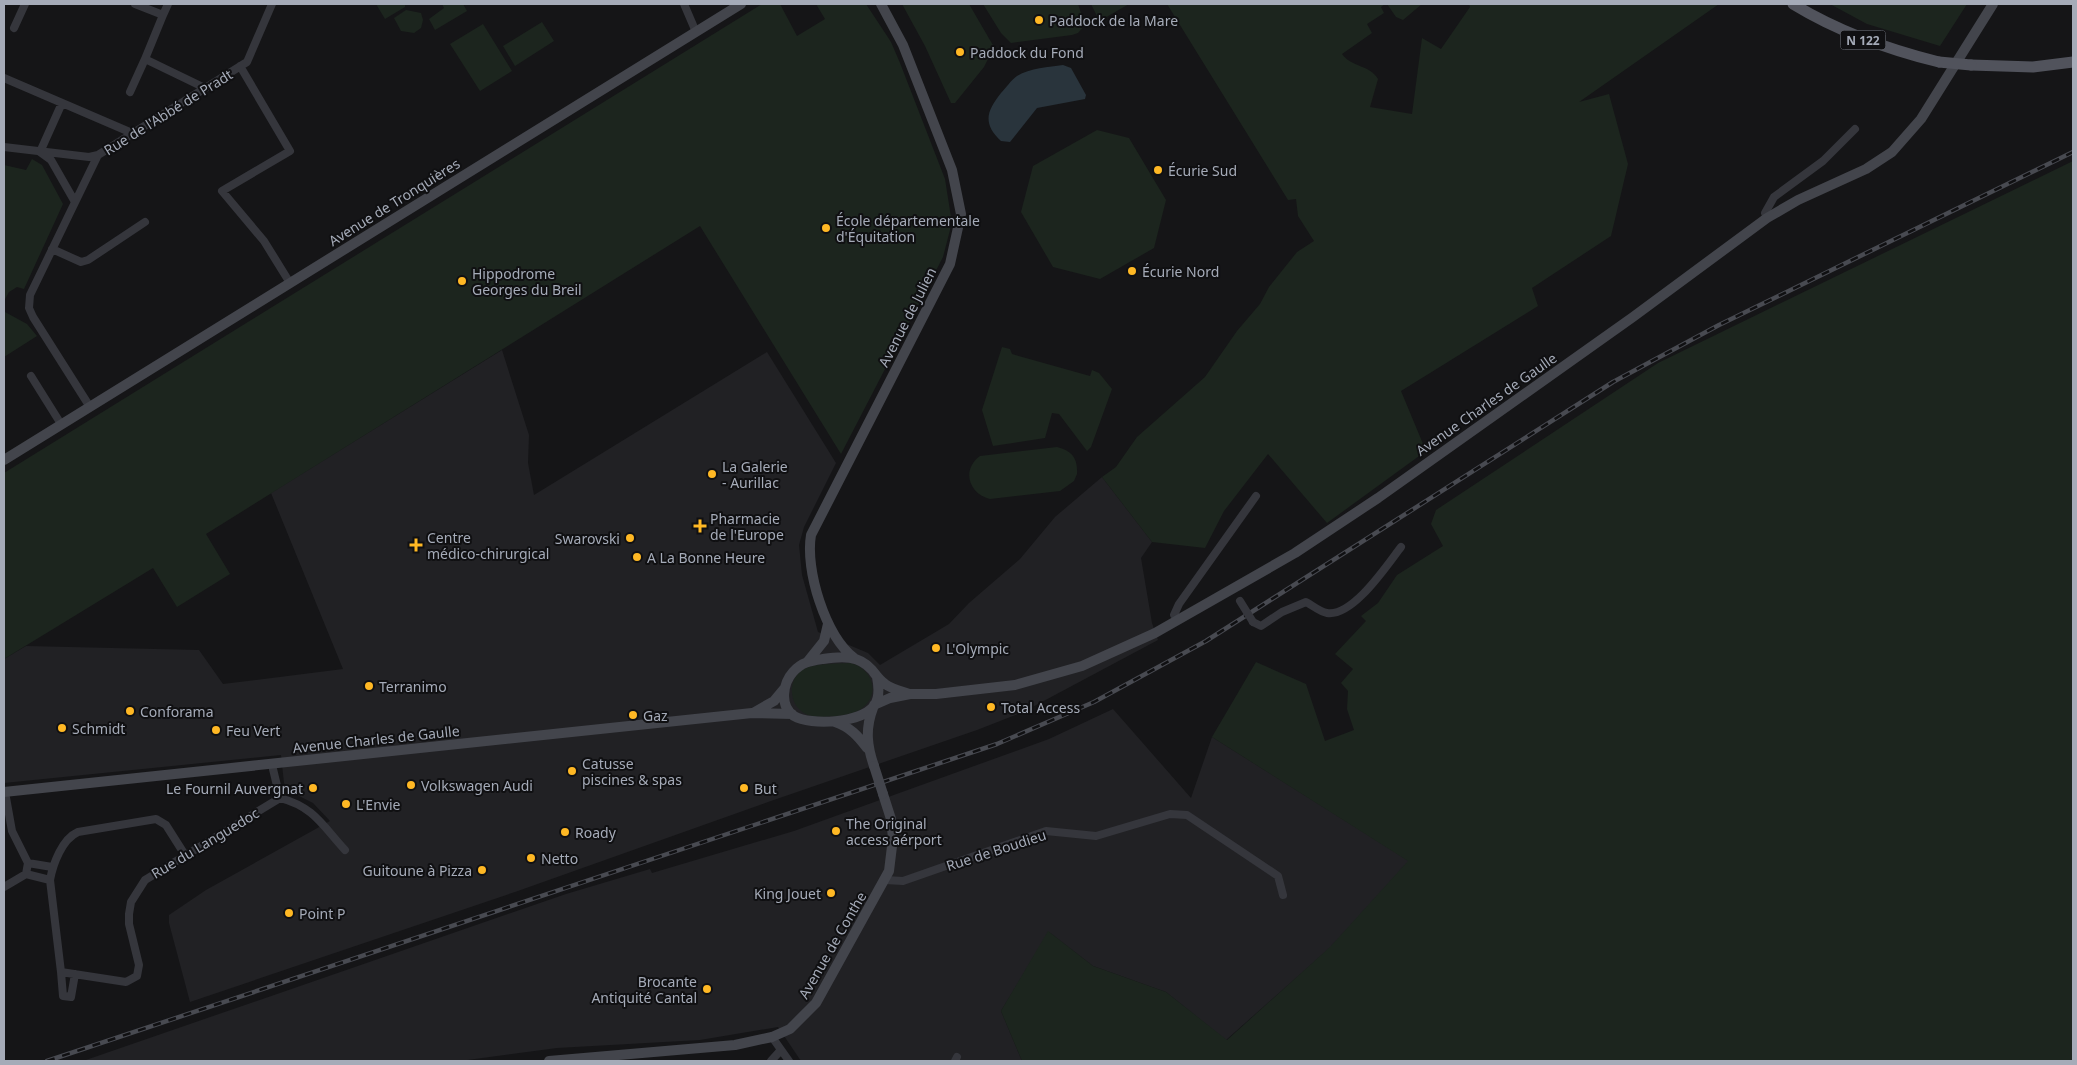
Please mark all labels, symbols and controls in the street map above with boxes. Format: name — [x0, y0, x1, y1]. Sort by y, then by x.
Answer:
place label: Paddock de la Mare — [1049, 11, 1178, 30]
marker: Paddock de la Mare — [1033, 14, 1045, 26]
road number: N 122 — [1840, 30, 1886, 50]
place label: Paddock du Fond — [970, 43, 1084, 62]
marker: Paddock du Fond — [954, 46, 966, 58]
street label: Rue de l'Abbé de Pradt — [100, 65, 236, 159]
street label: Avenue de Tronquières — [325, 154, 464, 250]
place label: Écurie Sud — [1168, 161, 1237, 180]
marker: Écurie Sud — [1152, 164, 1164, 176]
place label: École départementale d'Équitation — [836, 211, 980, 246]
marker: École départementale d'Équitation — [820, 222, 832, 234]
place label: Écurie Nord — [1142, 262, 1219, 281]
place label: Hippodrome Georges du Breil — [472, 264, 582, 299]
street label: Avenue de Julien — [874, 264, 940, 370]
marker: Écurie Nord — [1126, 265, 1138, 277]
marker: Hippodrome Georges du Breil — [456, 275, 468, 287]
street label: Avenue Charles de Gaulle — [1412, 348, 1560, 460]
place label: La Galerie - Aurillac — [722, 457, 788, 492]
marker: La Galerie - Aurillac — [706, 468, 718, 480]
place label: Pharmacie de l'Europe — [710, 509, 784, 544]
marker: Pharmacie de l'Europe — [694, 520, 706, 532]
place label: Centre médico-chirurgical — [427, 528, 549, 563]
place label: Swarovski — [555, 529, 620, 548]
marker: Swarovski — [624, 532, 636, 544]
marker: Centre médico-chirurgical — [409, 538, 423, 552]
place label: A La Bonne Heure — [647, 548, 765, 567]
marker: A La Bonne Heure — [631, 551, 643, 563]
place label: L'Olympic — [946, 639, 1009, 658]
marker: L'Olympic — [930, 642, 942, 654]
place label: Terranimo — [379, 677, 447, 696]
marker: Terranimo — [363, 680, 375, 692]
place label: Total Access — [1001, 698, 1080, 717]
marker: Total Access — [985, 701, 997, 713]
place label: Conforama — [140, 702, 214, 721]
marker: Conforama — [124, 705, 136, 717]
place label: Gaz — [643, 706, 668, 725]
marker: Gaz — [627, 709, 639, 721]
place label: Schmidt — [72, 719, 125, 738]
place label: Feu Vert — [226, 721, 280, 740]
street label: Avenue Charles de Gaulle — [292, 721, 461, 757]
marker: Schmidt — [56, 722, 68, 734]
marker: Feu Vert — [210, 724, 222, 736]
place label: Catusse piscines & spas — [582, 754, 682, 789]
marker: Catusse piscines & spas — [566, 765, 578, 777]
place label: Volkswagen Audi — [421, 776, 533, 795]
place label: Le Fournil Auvergnat — [166, 779, 303, 798]
marker: Volkswagen Audi — [405, 779, 417, 791]
place label: But — [754, 779, 777, 798]
marker: Le Fournil Auvergnat — [307, 782, 319, 794]
marker: But — [738, 782, 750, 794]
place label: L'Envie — [356, 795, 401, 814]
marker: L'Envie — [340, 798, 352, 810]
street label: Rue du Languedoc — [148, 803, 263, 883]
place label: The Original access aérport — [846, 814, 942, 849]
place label: Roady — [575, 823, 617, 842]
marker: The Original access aérport — [830, 825, 842, 837]
street label: Rue de Boudieu — [944, 825, 1048, 875]
marker: Roady — [559, 826, 571, 838]
place label: Netto — [541, 849, 578, 868]
marker: Netto — [525, 852, 537, 864]
place label: Guitoune à Pizza — [363, 861, 472, 880]
marker: Guitoune à Pizza — [476, 864, 488, 876]
place label: King Jouet — [754, 884, 821, 903]
marker: King Jouet — [825, 887, 837, 899]
street label: Avenue de Conthe — [794, 888, 870, 1002]
place label: Point P — [299, 904, 345, 923]
marker: Point P — [283, 907, 295, 919]
place label: Brocante Antiquité Cantal — [591, 972, 697, 1007]
marker: Brocante Antiquité Cantal — [701, 983, 713, 995]

